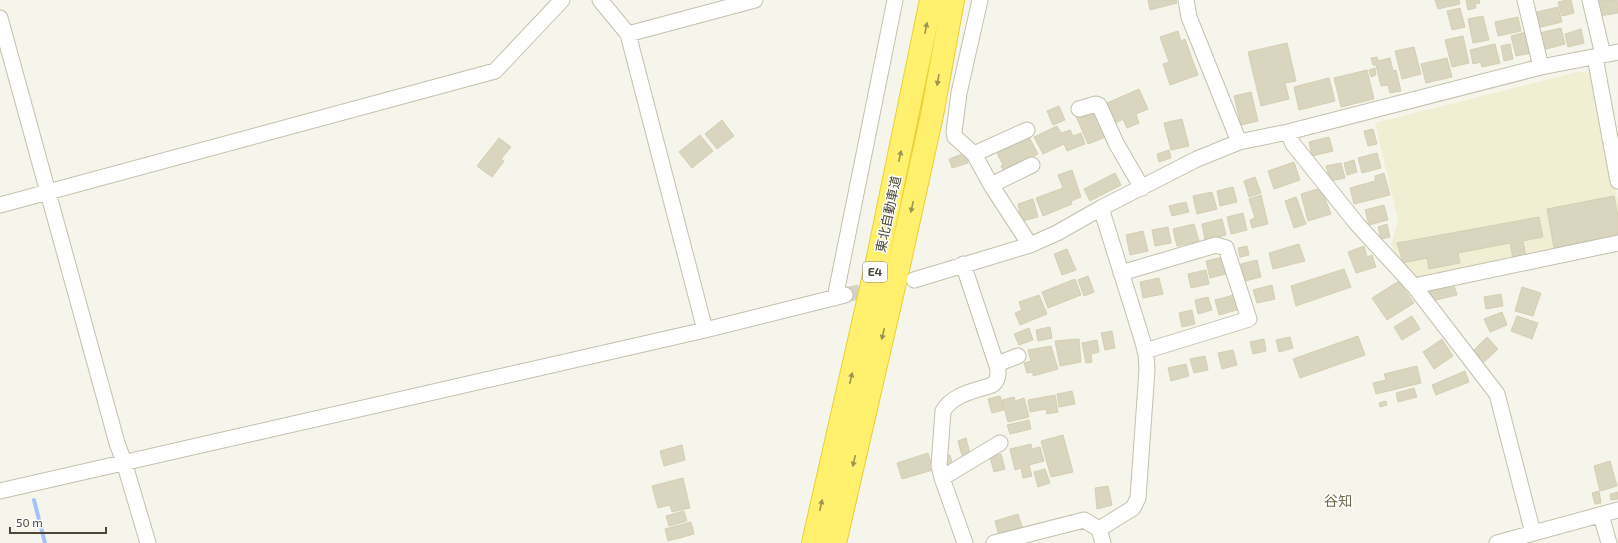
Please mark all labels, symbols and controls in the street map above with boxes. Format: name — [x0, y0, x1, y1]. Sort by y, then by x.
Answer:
one-way arrow — [923, 22, 929, 34]
one-way arrow — [935, 74, 941, 86]
one-way arrow — [897, 150, 903, 162]
street label: 東北自動車道 — [872, 174, 904, 254]
one-way arrow — [908, 201, 914, 213]
road number: E4 — [863, 262, 887, 282]
one-way arrow — [880, 328, 886, 340]
one-way arrow — [848, 372, 854, 385]
one-way arrow — [851, 454, 857, 467]
district label: 谷知 — [1324, 492, 1352, 509]
one-way arrow — [819, 499, 825, 511]
scale bar — [10, 509, 106, 535]
text: 50 m — [16, 515, 43, 529]

